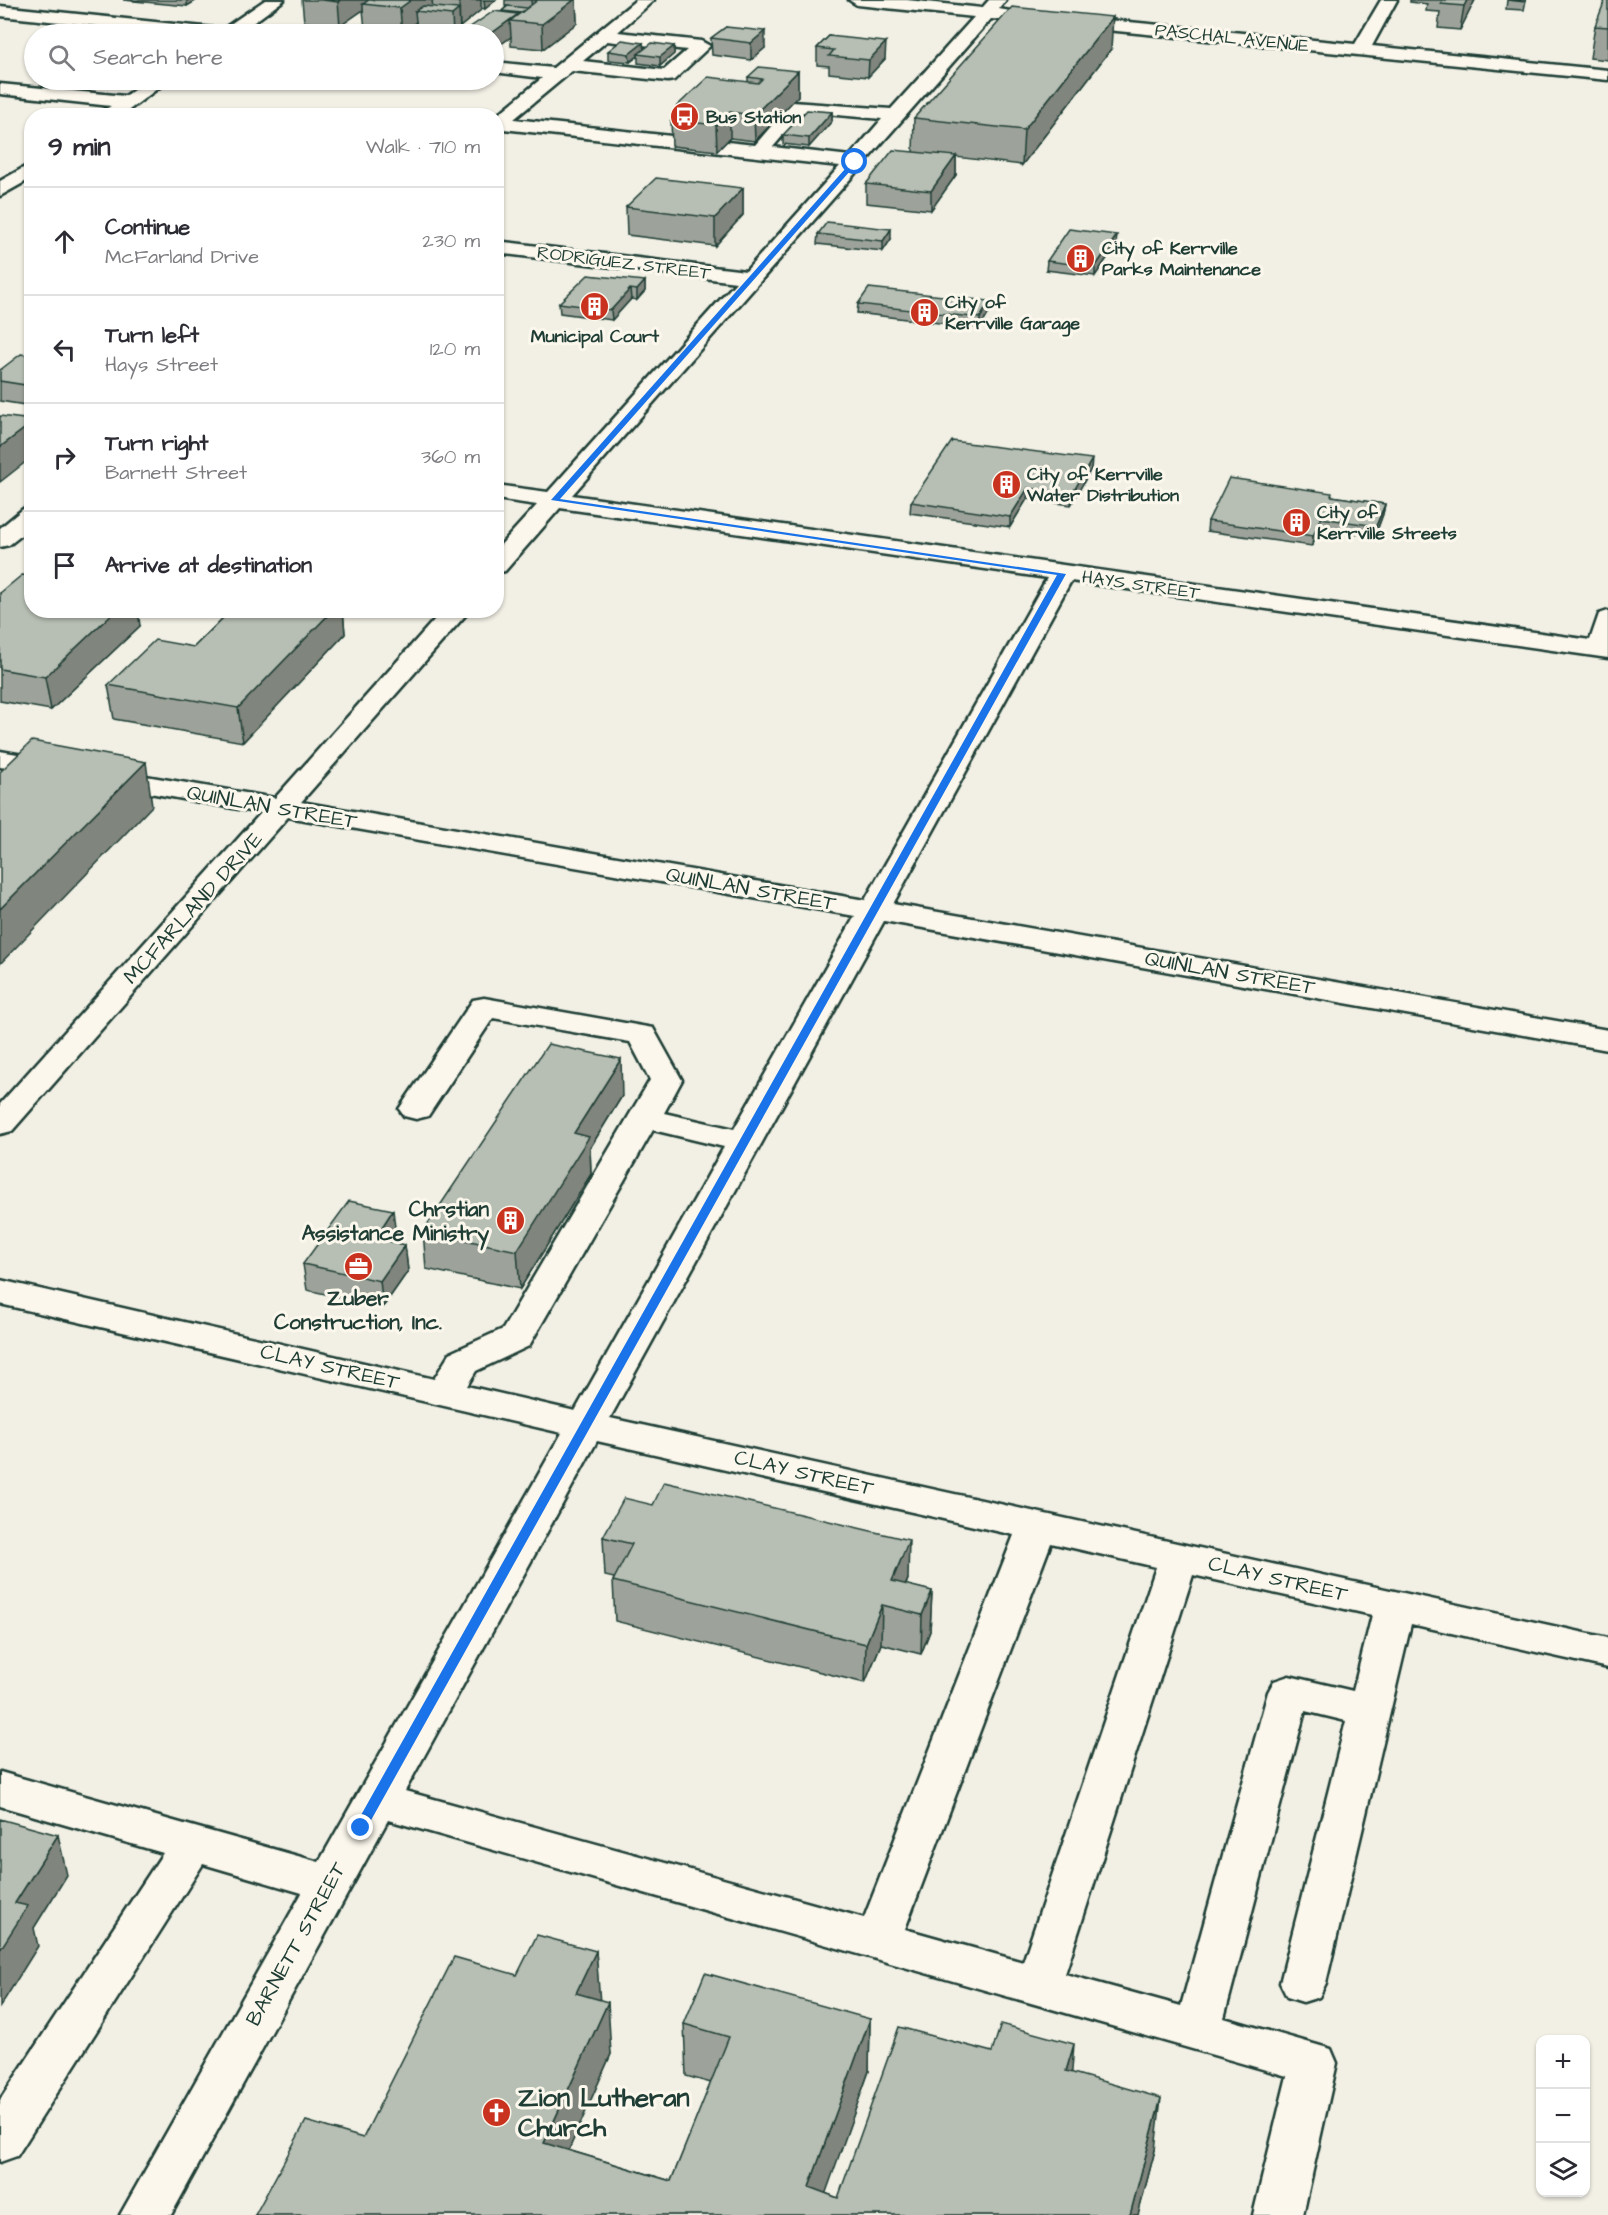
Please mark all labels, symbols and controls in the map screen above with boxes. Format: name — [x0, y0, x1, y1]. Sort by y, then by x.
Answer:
street label: PASCHAL AVENUE — [1154, 17, 1311, 59]
search box — [24, 24, 504, 90]
icon: search — [45, 41, 78, 74]
text: Search here — [93, 42, 223, 73]
bus stop icon: Bus Station — [669, 101, 701, 133]
place label: Bus Station — [706, 105, 801, 130]
text: 9 min — [48, 129, 110, 165]
text: Walk · 710 m — [366, 133, 480, 161]
route start — [841, 148, 867, 174]
text: Continue — [105, 212, 190, 243]
icon: ahead — [48, 225, 81, 258]
text: 230 m — [422, 227, 480, 255]
place label: City of Kerrville Parks Maintenance — [1102, 236, 1261, 282]
street label: RODRIGUEZ STREET — [536, 240, 713, 286]
building icon: City of Kerrville Parks Maintenance — [1065, 242, 1097, 274]
text: McFarland Drive — [105, 243, 259, 271]
place label: City of Kerrville Garage — [945, 290, 1080, 337]
building icon: Municipal Court — [579, 291, 611, 323]
building icon: City of Kerrville Garage — [908, 296, 940, 328]
text: Turn left — [105, 320, 199, 351]
place label: Municipal Court — [531, 324, 660, 349]
icon: left — [48, 333, 81, 366]
text: 120 m — [430, 335, 480, 363]
text: Hays Street — [105, 351, 218, 379]
text: Turn right — [105, 428, 208, 459]
icon: right — [48, 441, 81, 474]
text: 360 m — [421, 443, 480, 471]
text: Barnett Street — [105, 459, 247, 487]
place label: City of Kerrville Water Distribution — [1026, 462, 1179, 508]
building icon: City of Kerrville Water Distribution — [990, 468, 1022, 500]
place label: City of Kerrville Streets — [1317, 500, 1457, 546]
building icon: City of Kerrville Streets — [1280, 506, 1312, 538]
icon: arrive — [48, 549, 81, 582]
text: Arrive at destination — [105, 550, 312, 581]
street label: HAYS STREET — [1080, 564, 1202, 606]
street label: QUINLAN STREET — [185, 778, 360, 836]
street label: MCFARLAND DRIVE — [117, 825, 270, 990]
street label: QUINLAN STREET — [664, 860, 839, 918]
street label: QUINLAN STREET — [1143, 944, 1318, 1002]
place label: Chrstian Assistance Ministry — [302, 1195, 489, 1251]
building icon: Chrstian Assistance Ministry — [494, 1205, 526, 1237]
office icon: Zuber Construction, Inc. — [342, 1251, 374, 1283]
place label: Zuber Construction, Inc. — [274, 1284, 442, 1337]
street label: CLAY STREET — [258, 1337, 403, 1397]
street label: CLAY STREET — [732, 1443, 877, 1503]
street label: CLAY STREET — [1206, 1549, 1351, 1609]
route end — [347, 1814, 373, 1840]
street label: BARNETT STREET — [239, 1856, 353, 2031]
map controls — [1536, 2035, 1590, 2197]
button: + — [1536, 2035, 1590, 2089]
place label: Zion Lutheran Church — [518, 2080, 690, 2146]
button: − — [1536, 2089, 1590, 2143]
church icon: Zion Lutheran Church — [481, 2097, 513, 2129]
button: layers — [1536, 2143, 1590, 2197]

